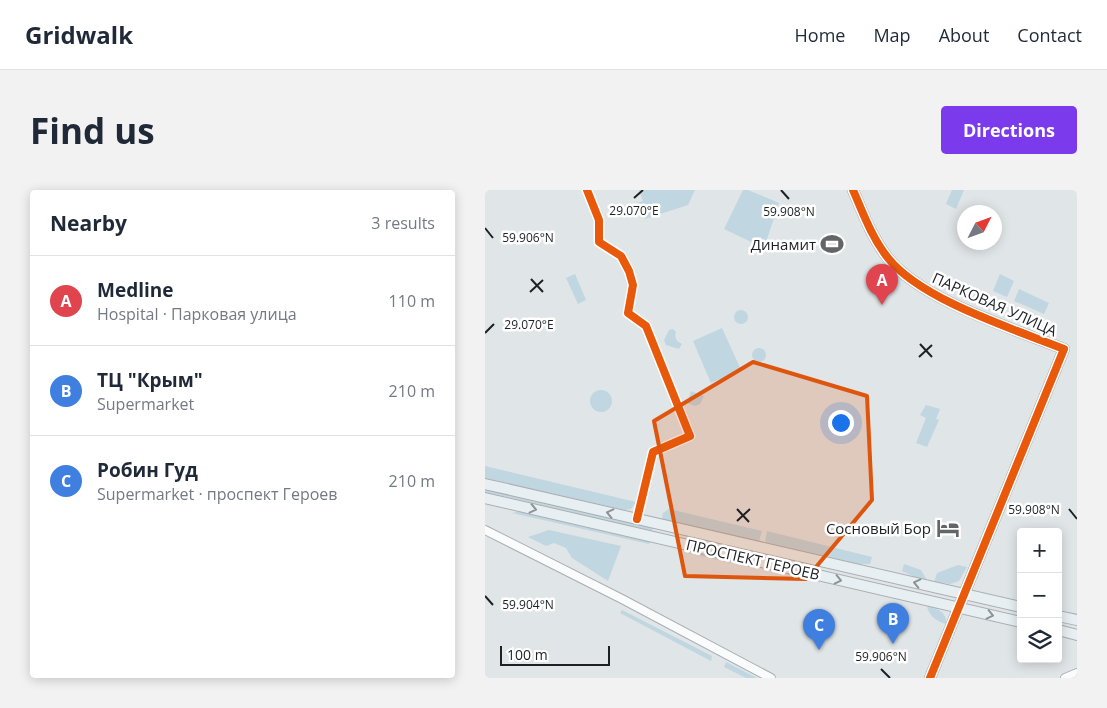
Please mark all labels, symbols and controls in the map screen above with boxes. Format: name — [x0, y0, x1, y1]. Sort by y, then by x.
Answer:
text: Gridwalk — [25, 18, 133, 51]
text: Home — [795, 23, 845, 47]
text: Map — [873, 23, 911, 47]
text: About — [939, 23, 989, 47]
text: Contact — [1017, 23, 1082, 47]
button: Directions — [941, 106, 1077, 154]
text: Find us — [30, 107, 155, 154]
text: 29.070°E — [609, 202, 659, 219]
text: 59.908°N — [763, 203, 815, 220]
north arrow — [957, 205, 1002, 250]
text: Nearby — [50, 209, 127, 237]
text: 3 results — [371, 212, 435, 234]
text: 59.906°N — [502, 229, 554, 246]
sports icon: Динамит — [819, 231, 845, 257]
place label: Динамит — [751, 234, 816, 254]
pin: A — [866, 264, 898, 305]
street label: ПАРКОВАЯ УЛИЦА — [929, 267, 1061, 341]
text: Medline — [97, 277, 173, 303]
text: A — [60, 290, 72, 312]
text: 110 m — [389, 290, 435, 312]
text: Hospital · Парковая улица — [97, 303, 297, 325]
text: 29.070°E — [504, 316, 554, 333]
text: ТЦ "Крым" — [97, 367, 203, 393]
text: B — [61, 380, 71, 402]
text: 210 m — [389, 380, 435, 402]
text: Supermarket — [97, 393, 194, 415]
your location — [828, 410, 854, 436]
text: Робин Гуд — [97, 457, 198, 483]
text: C — [61, 470, 71, 492]
text: 210 m — [389, 470, 435, 492]
text: Supermarket · проспект Героев — [97, 483, 338, 505]
text: 59.908°N — [1008, 501, 1060, 518]
one-way arrow — [528, 503, 537, 513]
one-way arrow — [606, 508, 615, 519]
hotel icon: Сосновый Бор — [935, 515, 961, 541]
place label: Сосновый Бор — [826, 518, 931, 538]
map controls — [1017, 528, 1062, 663]
button: + — [1017, 528, 1062, 573]
street label: ПРОСПЕКТ ГЕРОЕВ — [684, 534, 822, 584]
button: − — [1017, 573, 1062, 618]
one-way arrow — [834, 574, 843, 585]
one-way arrow — [913, 578, 922, 589]
text: 59.904°N — [502, 596, 554, 613]
pin: B — [877, 603, 909, 644]
pin: C — [803, 609, 835, 650]
one-way arrow — [985, 609, 994, 620]
button: layers — [1017, 618, 1062, 663]
scale bar — [500, 643, 610, 666]
text: 100 m — [507, 645, 548, 664]
text: 59.906°N — [855, 648, 907, 665]

